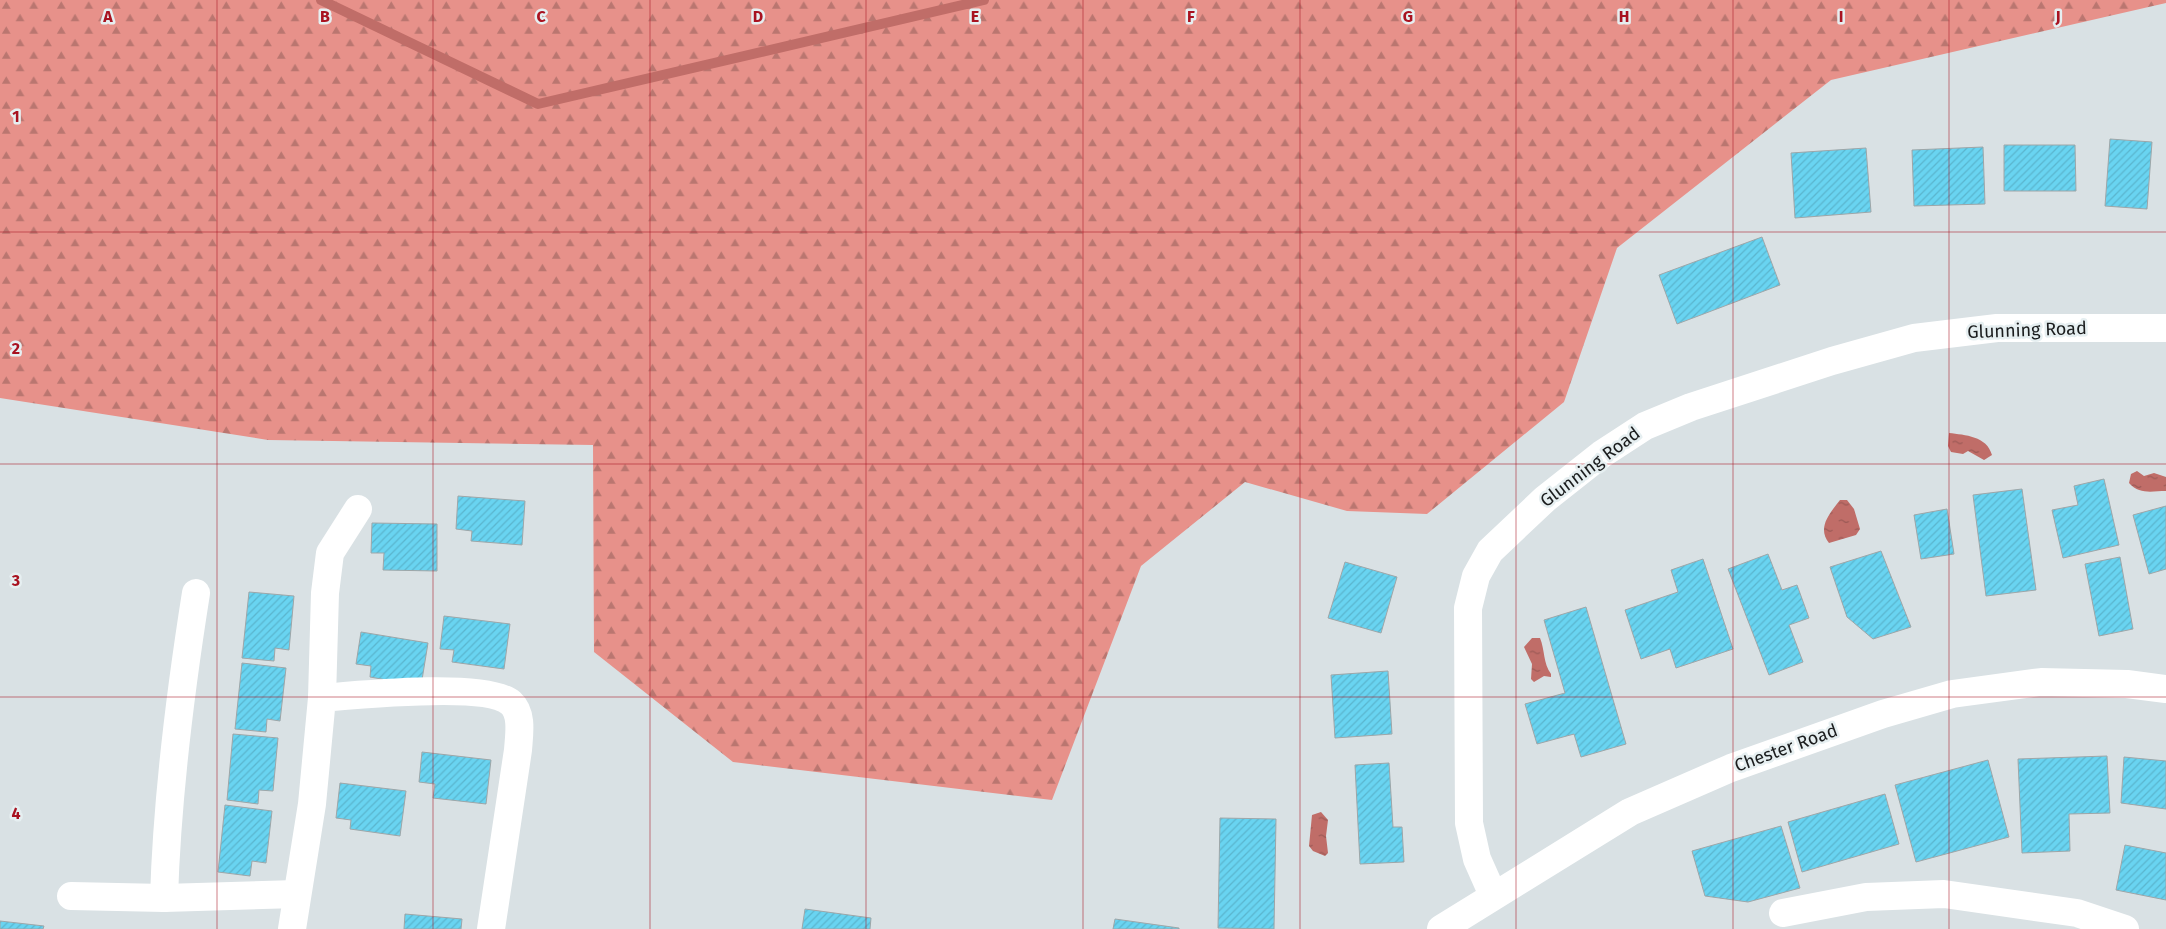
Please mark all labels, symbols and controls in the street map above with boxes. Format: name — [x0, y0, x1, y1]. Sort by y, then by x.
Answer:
text: A — [102, 7, 113, 26]
text: B — [320, 7, 330, 26]
text: C — [536, 7, 546, 26]
text: D — [753, 7, 763, 26]
text: E — [971, 7, 979, 26]
text: F — [1187, 7, 1195, 26]
text: G — [1403, 7, 1413, 26]
text: H — [1619, 7, 1629, 26]
text: I — [1839, 7, 1843, 26]
text: J — [2054, 7, 2061, 26]
text: 1 — [12, 107, 20, 126]
street label: Glunning Road — [1967, 317, 2087, 343]
text: 2 — [12, 339, 20, 358]
street label: Glunning Road — [1536, 422, 1644, 512]
text: 3 — [11, 571, 20, 590]
street label: Chester Road — [1732, 719, 1840, 777]
text: 4 — [11, 804, 21, 823]

